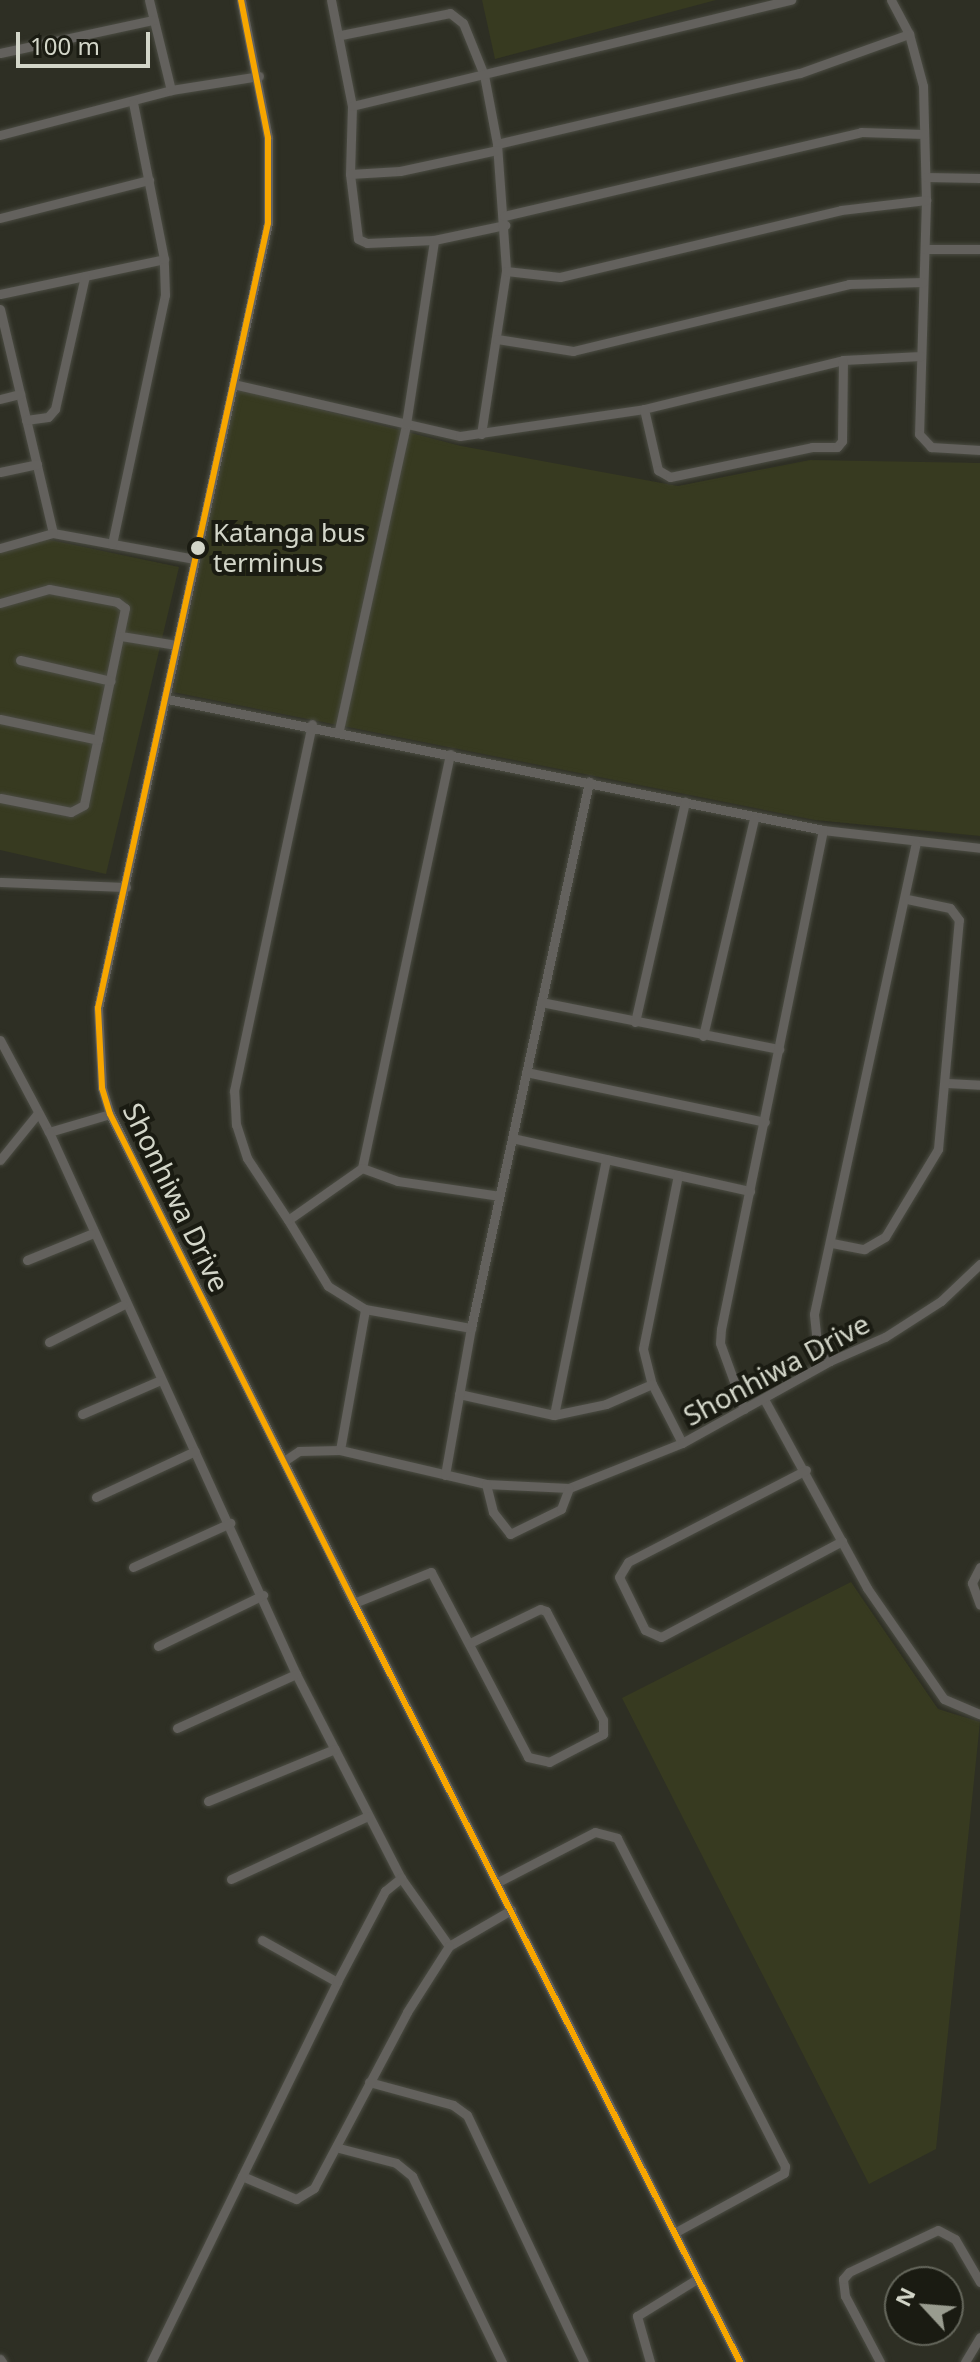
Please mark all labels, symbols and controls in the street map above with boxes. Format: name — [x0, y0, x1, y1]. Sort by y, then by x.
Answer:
scale bar — [20, 16, 154, 66]
text: 100 m — [30, 29, 100, 62]
place label: Katanga bus terminus — [213, 517, 366, 578]
marker: Katanga bus terminus — [190, 540, 206, 556]
street label: Shonhiwa Drive — [117, 1097, 237, 1297]
street label: Shonhiwa Drive — [677, 1306, 875, 1432]
north arrow — [884, 2266, 964, 2346]
text: N — [887, 2282, 922, 2311]

